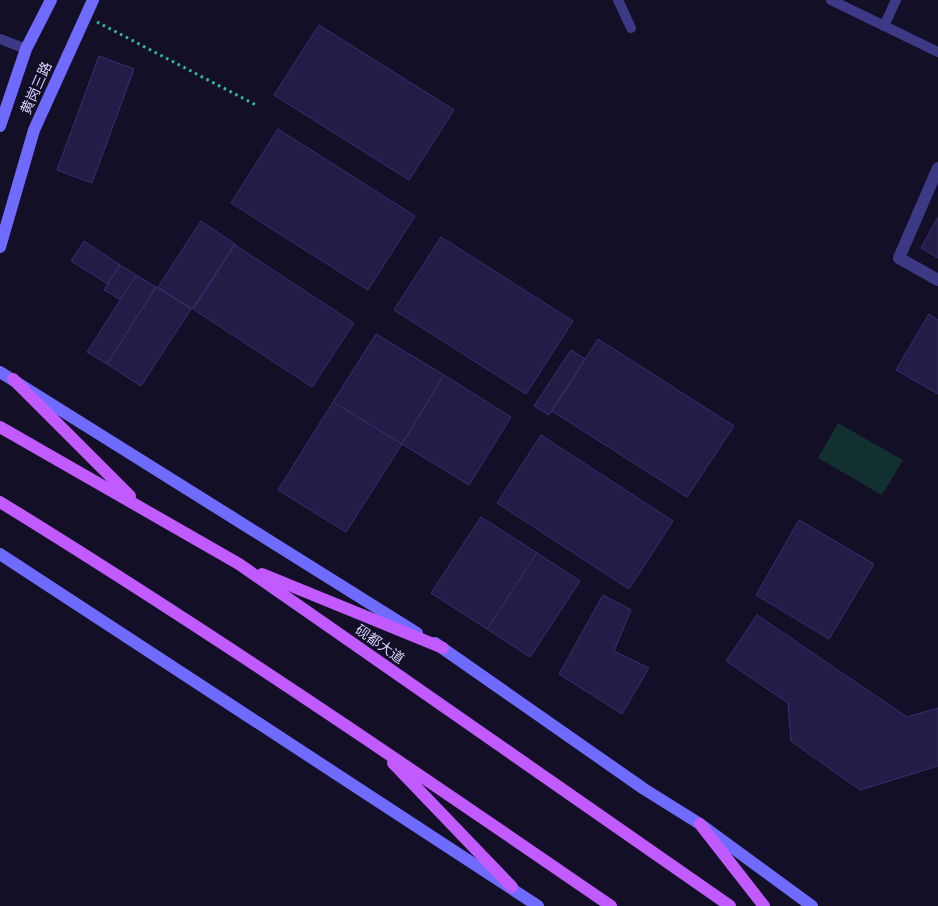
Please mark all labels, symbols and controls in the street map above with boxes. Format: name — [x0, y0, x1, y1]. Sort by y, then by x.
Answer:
street label: 黄岗三路 — [18, 60, 55, 117]
street label: 砚都大道 — [352, 622, 407, 667]

